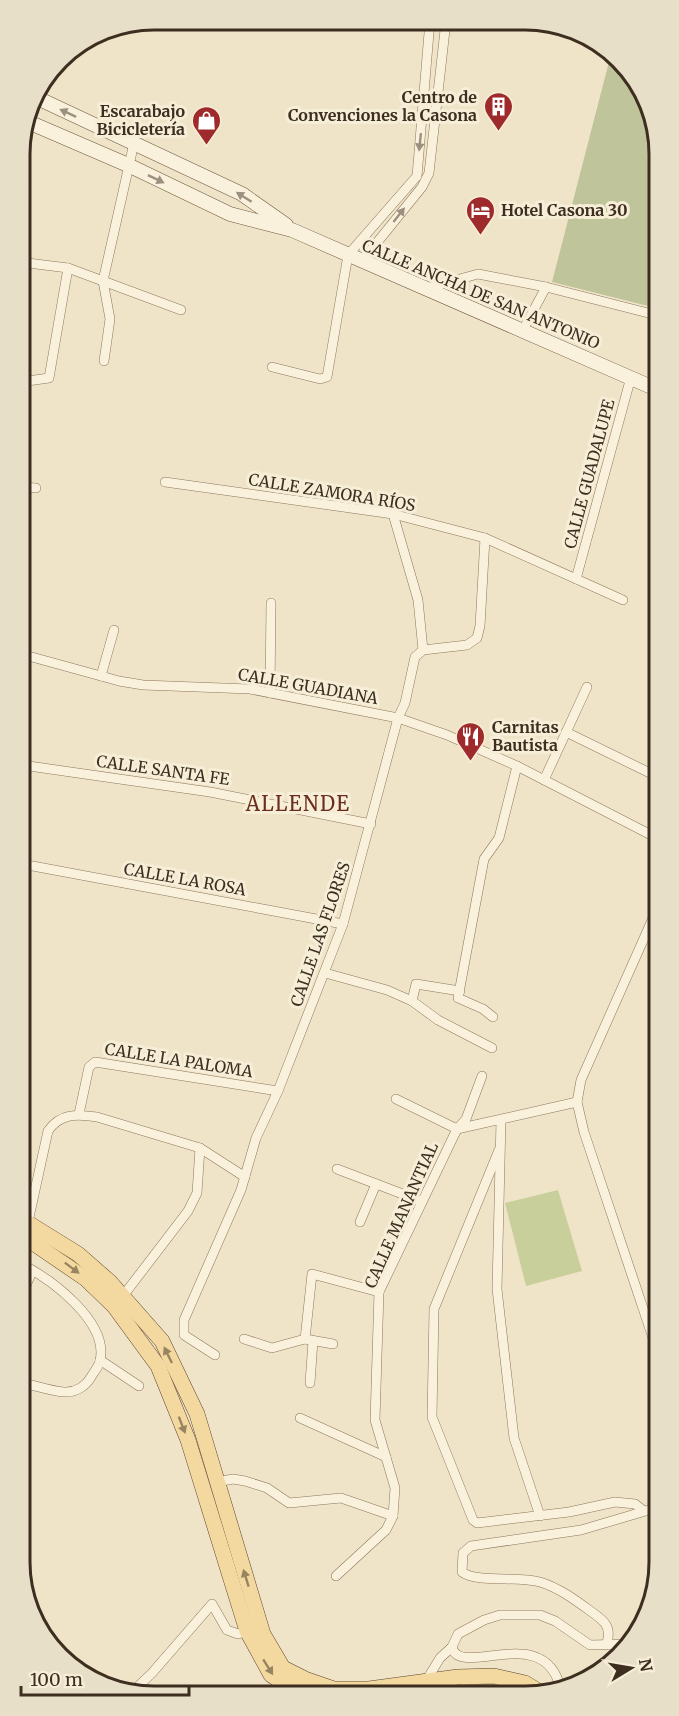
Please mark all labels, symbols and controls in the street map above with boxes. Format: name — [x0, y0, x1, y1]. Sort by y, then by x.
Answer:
place label: Centro de Convenciones la Casona — [288, 87, 477, 125]
building icon: Centro de Convenciones la Casona — [482, 90, 514, 132]
place label: Escarabajo Bicicletería — [96, 101, 185, 139]
shop icon: Escarabajo Bicicletería — [190, 104, 222, 146]
one-way arrow — [60, 108, 77, 117]
one-way arrow — [415, 133, 425, 152]
one-way arrow — [148, 174, 165, 183]
one-way arrow — [236, 191, 252, 202]
hotel icon: Hotel Casona 30 — [464, 194, 496, 236]
place label: Hotel Casona 30 — [501, 200, 628, 220]
one-way arrow — [393, 208, 405, 223]
street label: CALLE ANCHA DE SAN ANTONIO — [359, 235, 603, 353]
street label: CALLE GUADALUPE — [559, 396, 619, 551]
street label: CALLE ZAMORA RÍOS — [247, 469, 417, 515]
street label: CALLE GUADIANA — [236, 664, 380, 708]
place label: Carnitas Bautista — [492, 717, 559, 755]
restaurant icon: Carnitas Bautista — [455, 720, 487, 762]
street label: CALLE SANTA FE — [95, 751, 232, 789]
district label: ALLENDE — [245, 791, 350, 816]
street label: CALLE LA ROSA — [122, 858, 248, 900]
street label: CALLE LAS FLORES — [286, 859, 354, 1009]
street label: CALLE LA PALOMA — [103, 1038, 255, 1082]
street label: CALLE MANANTIAL — [360, 1139, 442, 1291]
one-way arrow — [64, 1262, 79, 1274]
one-way arrow — [164, 1346, 173, 1363]
one-way arrow — [178, 1416, 188, 1434]
one-way arrow — [241, 1569, 250, 1587]
north arrow — [601, 1638, 661, 1698]
text: N — [635, 1657, 657, 1674]
scale bar — [21, 1659, 189, 1697]
one-way arrow — [262, 1659, 273, 1676]
text: 100 m — [30, 1668, 83, 1691]

